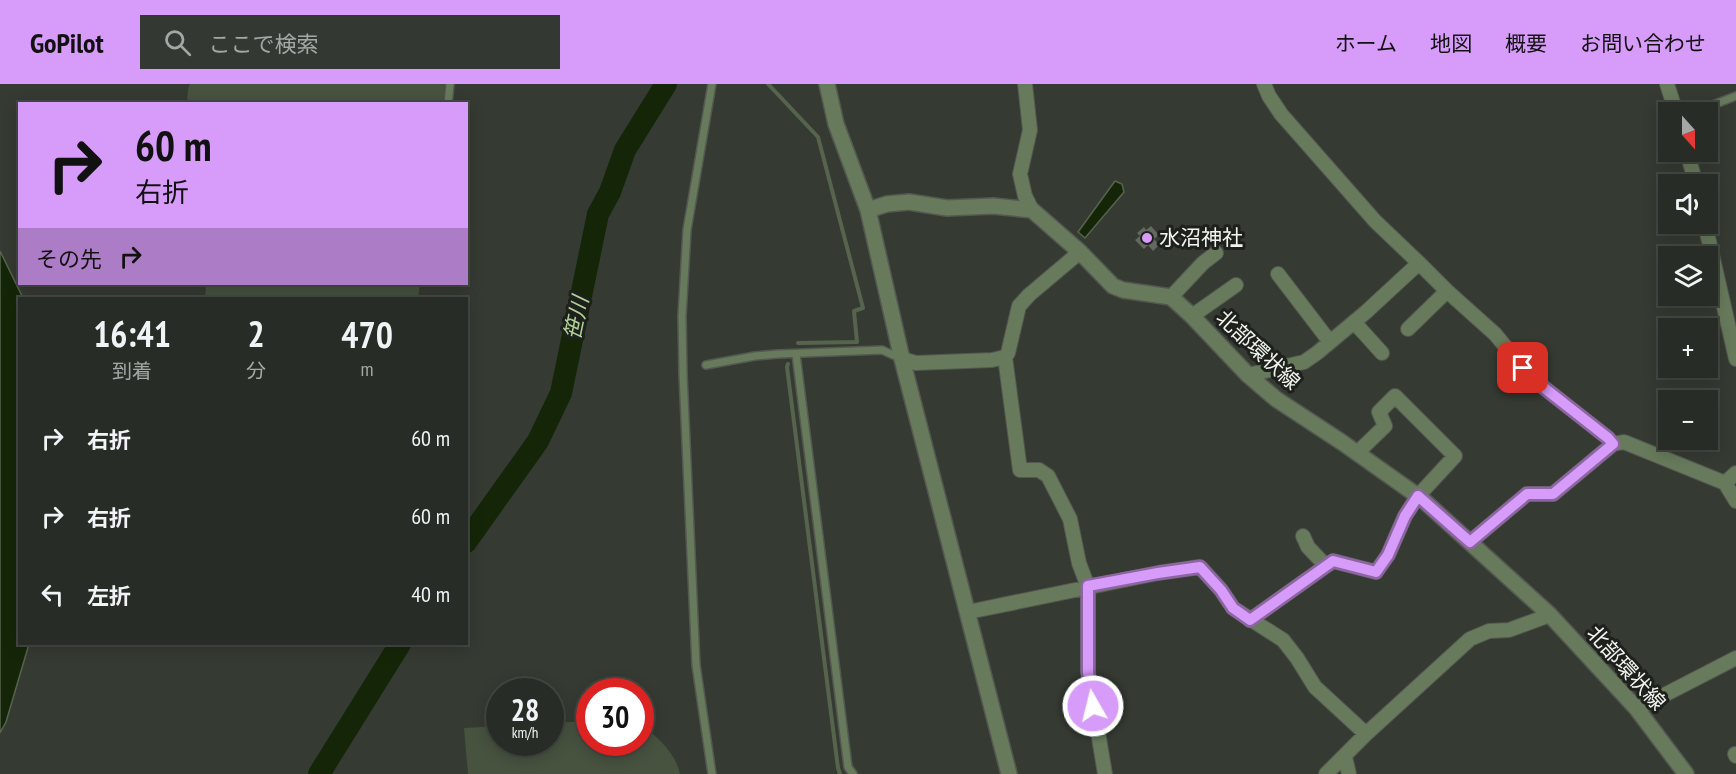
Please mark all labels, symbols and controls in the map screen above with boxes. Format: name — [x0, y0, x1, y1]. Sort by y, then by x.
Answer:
search box — [140, 15, 560, 69]
text: GoPilot — [30, 24, 104, 61]
icon: search — [161, 26, 194, 59]
text: ここで検索 — [209, 30, 319, 58]
text: ホーム — [1335, 30, 1397, 57]
text: 地図 — [1430, 30, 1472, 57]
text: 概要 — [1505, 30, 1547, 57]
text: お問い合わせ — [1580, 30, 1706, 57]
north arrow — [1658, 102, 1718, 162]
map controls — [1658, 102, 1718, 450]
text: 60 m — [135, 118, 212, 173]
icon: right — [36, 126, 114, 204]
button: sound — [1658, 174, 1718, 234]
text: 右折 — [135, 175, 189, 209]
place label: 水沼神社 — [1159, 224, 1243, 251]
marker: 水沼神社 — [1140, 231, 1154, 245]
icon: right — [114, 240, 147, 273]
text: その先 — [36, 245, 102, 273]
button: layers — [1658, 246, 1718, 306]
water label: 笹川 — [558, 292, 595, 342]
street label: 北部環状線 — [1211, 304, 1306, 395]
text: 16:41 — [93, 310, 171, 357]
text: 2 — [248, 310, 265, 357]
text: 470 — [341, 311, 393, 358]
button: + — [1658, 318, 1718, 378]
pin — [1497, 342, 1548, 393]
icon: arrive — [1506, 351, 1539, 384]
text: m — [361, 356, 374, 382]
text: 到着 — [112, 358, 152, 384]
text: 分 — [246, 358, 266, 384]
button: − — [1658, 390, 1718, 450]
icon: right — [36, 422, 69, 455]
text: 60 m — [411, 424, 450, 452]
text: 右折 — [87, 426, 131, 454]
icon: right — [36, 500, 69, 533]
text: 60 m — [411, 502, 450, 530]
text: 右折 — [87, 504, 131, 532]
icon: left — [36, 578, 69, 611]
text: 40 m — [411, 580, 450, 608]
text: 左折 — [87, 582, 131, 610]
street label: 北部環状線 — [1581, 620, 1672, 716]
position arrow — [1061, 674, 1125, 738]
speed limit sign: 30 — [576, 678, 654, 756]
text: 28 — [511, 690, 539, 729]
text: km/h — [512, 723, 538, 742]

